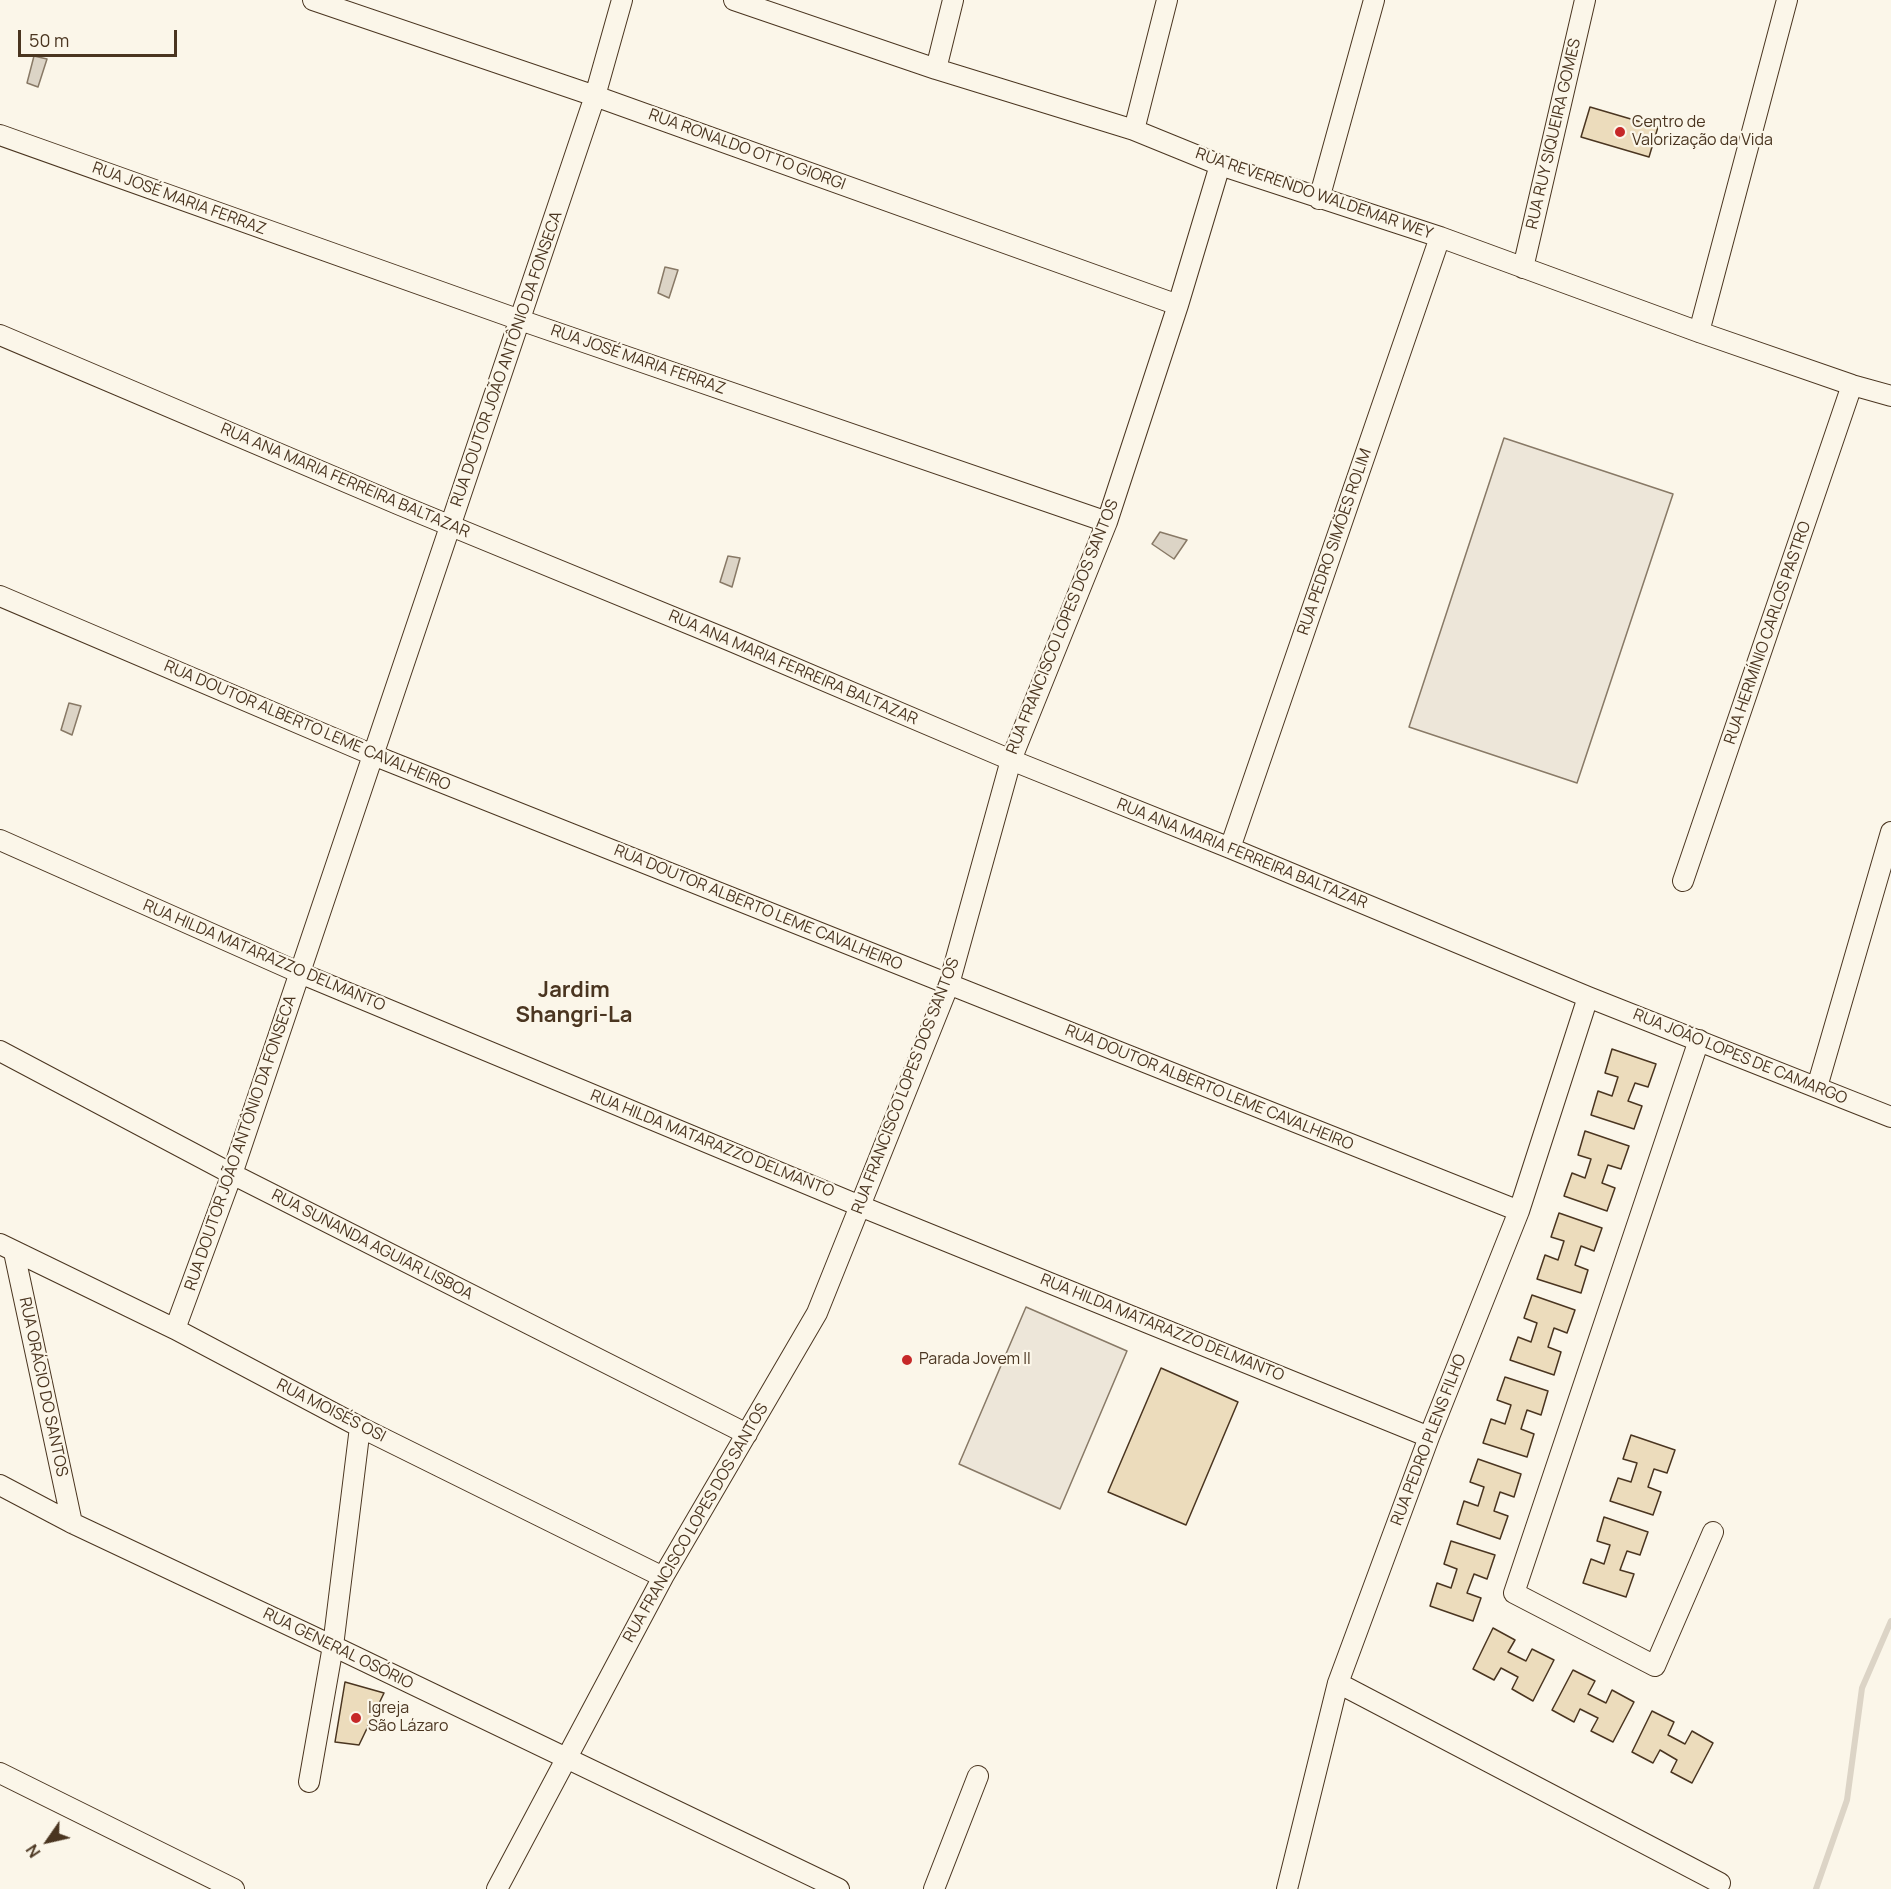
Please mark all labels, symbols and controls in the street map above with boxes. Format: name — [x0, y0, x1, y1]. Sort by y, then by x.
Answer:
scale bar — [21, 18, 180, 56]
text: 50 m — [29, 28, 69, 52]
street label: RUA RUY SIQUEIRA GOMES — [1523, 37, 1585, 231]
street label: RUA RONALDO OTTO GIORGI — [646, 105, 848, 195]
place label: Centro de Valorização da Vida — [1632, 113, 1773, 151]
marker: Centro de Valorização da Vida — [1613, 125, 1627, 139]
street label: RUA REVERENDO WALDEMAR WEY — [1193, 144, 1435, 244]
street label: RUA JOSÉ MARIA FERRAZ — [90, 159, 268, 239]
street label: RUA DOUTOR JOÃO ANTÔNIO DA FONSECA — [447, 209, 567, 509]
street label: RUA JOSÉ MARIA FERRAZ — [548, 321, 728, 399]
street label: RUA ANA MARIA FERREIRA BALTAZAR — [217, 420, 473, 542]
street label: RUA PEDRO SIMÕES ROLIM — [1294, 446, 1376, 638]
street label: RUA FRANCISCO LOPES DOS SANTOS — [1003, 497, 1123, 757]
street label: RUA HERMÍNIO CARLOS PASTRO — [1721, 519, 1815, 747]
street label: RUA ANA MARIA FERREIRA BALTAZAR — [665, 607, 921, 729]
street label: RUA DOUTOR ALBERTO LEME CAVALHEIRO — [161, 657, 453, 795]
street label: RUA ANA MARIA FERREIRA BALTAZAR — [1114, 795, 1370, 913]
street label: RUA DOUTOR ALBERTO LEME CAVALHEIRO — [611, 841, 905, 975]
street label: RUA HILDA MATARAZZO DELMANTO — [140, 896, 388, 1016]
street label: RUA FRANCISCO LOPES DOS SANTOS — [848, 955, 964, 1217]
district label: Jardim Shangri-La — [516, 978, 632, 1030]
street label: RUA DOUTOR JOÃO ANTÔNIO DA FONSECA — [181, 993, 301, 1293]
street label: RUA JOÃO LOPES DE CAMARGO — [1630, 1005, 1850, 1109]
street label: RUA DOUTOR ALBERTO LEME CAVALHEIRO — [1062, 1021, 1356, 1155]
street label: RUA HILDA MATARAZZO DELMANTO — [587, 1086, 837, 1202]
street label: RUA SUNANDA AGUIAR LISBOA — [268, 1186, 476, 1304]
street label: RUA HILDA MATARAZZO DELMANTO — [1037, 1270, 1287, 1386]
street label: RUA ORÁCIO DO SANTOS — [15, 1295, 71, 1479]
place label: Parada Jovem II — [919, 1350, 1031, 1370]
street label: RUA PEDRO PLENS FILHO — [1387, 1352, 1471, 1528]
marker: Parada Jovem II — [900, 1353, 914, 1367]
street label: RUA MOISÉS OSI — [273, 1375, 389, 1447]
street label: RUA FRANCISCO LOPES DOS SANTOS — [619, 1400, 773, 1646]
street label: RUA GENERAL OSÓRIO — [260, 1604, 416, 1694]
place label: Igreja São Lázaro — [368, 1699, 448, 1737]
marker: Igreja São Lázaro — [349, 1711, 363, 1725]
north arrow — [18, 1811, 78, 1871]
text: N — [21, 1840, 45, 1862]

